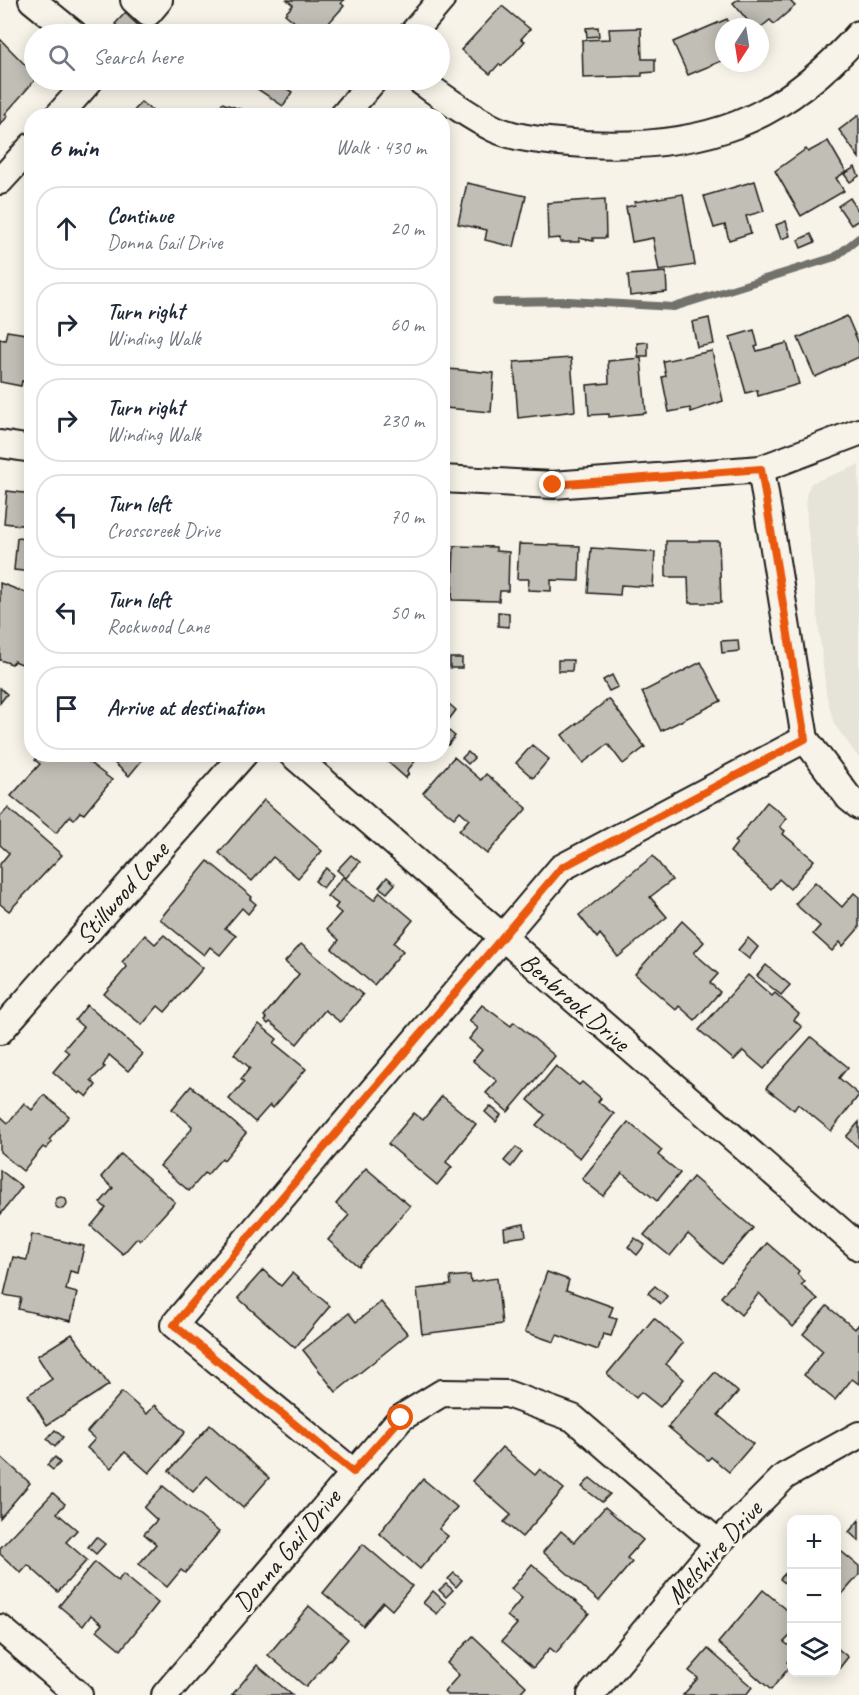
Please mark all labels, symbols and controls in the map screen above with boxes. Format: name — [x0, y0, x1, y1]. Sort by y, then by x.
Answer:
north arrow — [715, 18, 769, 72]
search box — [24, 24, 450, 90]
icon: search — [45, 41, 78, 74]
text: Search here — [93, 43, 183, 71]
text: 6 min — [48, 131, 98, 164]
text: Walk · 430 m — [336, 135, 426, 160]
text: Continue — [107, 202, 173, 230]
icon: ahead — [50, 212, 83, 245]
text: 20 m — [390, 216, 424, 241]
text: Donna Gail Drive — [107, 230, 222, 255]
text: Turn right — [107, 298, 184, 326]
icon: right — [50, 308, 83, 341]
text: 60 m — [390, 312, 424, 337]
text: Winding Walk — [107, 326, 201, 351]
text: Turn right — [107, 394, 184, 422]
icon: right — [50, 404, 83, 437]
text: 230 m — [381, 408, 424, 433]
text: Winding Walk — [107, 422, 201, 447]
route end — [539, 471, 565, 497]
text: Turn left — [107, 490, 171, 518]
icon: left — [50, 500, 83, 533]
text: 70 m — [390, 504, 424, 529]
text: Crosscreek Drive — [107, 518, 220, 543]
text: Turn left — [107, 586, 171, 614]
icon: left — [50, 596, 83, 629]
text: 50 m — [390, 600, 424, 625]
text: Rockwood Lane — [107, 614, 209, 639]
icon: arrive — [50, 692, 83, 725]
text: Arrive at destination — [107, 694, 264, 722]
street label: Stillwood Lane — [68, 833, 177, 952]
street label: Benbrook Drive — [513, 945, 638, 1060]
route start — [387, 1404, 413, 1430]
street label: Donna Gail Drive — [226, 1481, 349, 1618]
street label: Melshire Drive — [659, 1492, 770, 1611]
map controls — [787, 1515, 841, 1677]
button: + — [787, 1515, 841, 1569]
button: − — [787, 1569, 841, 1623]
button: layers — [787, 1623, 841, 1677]

